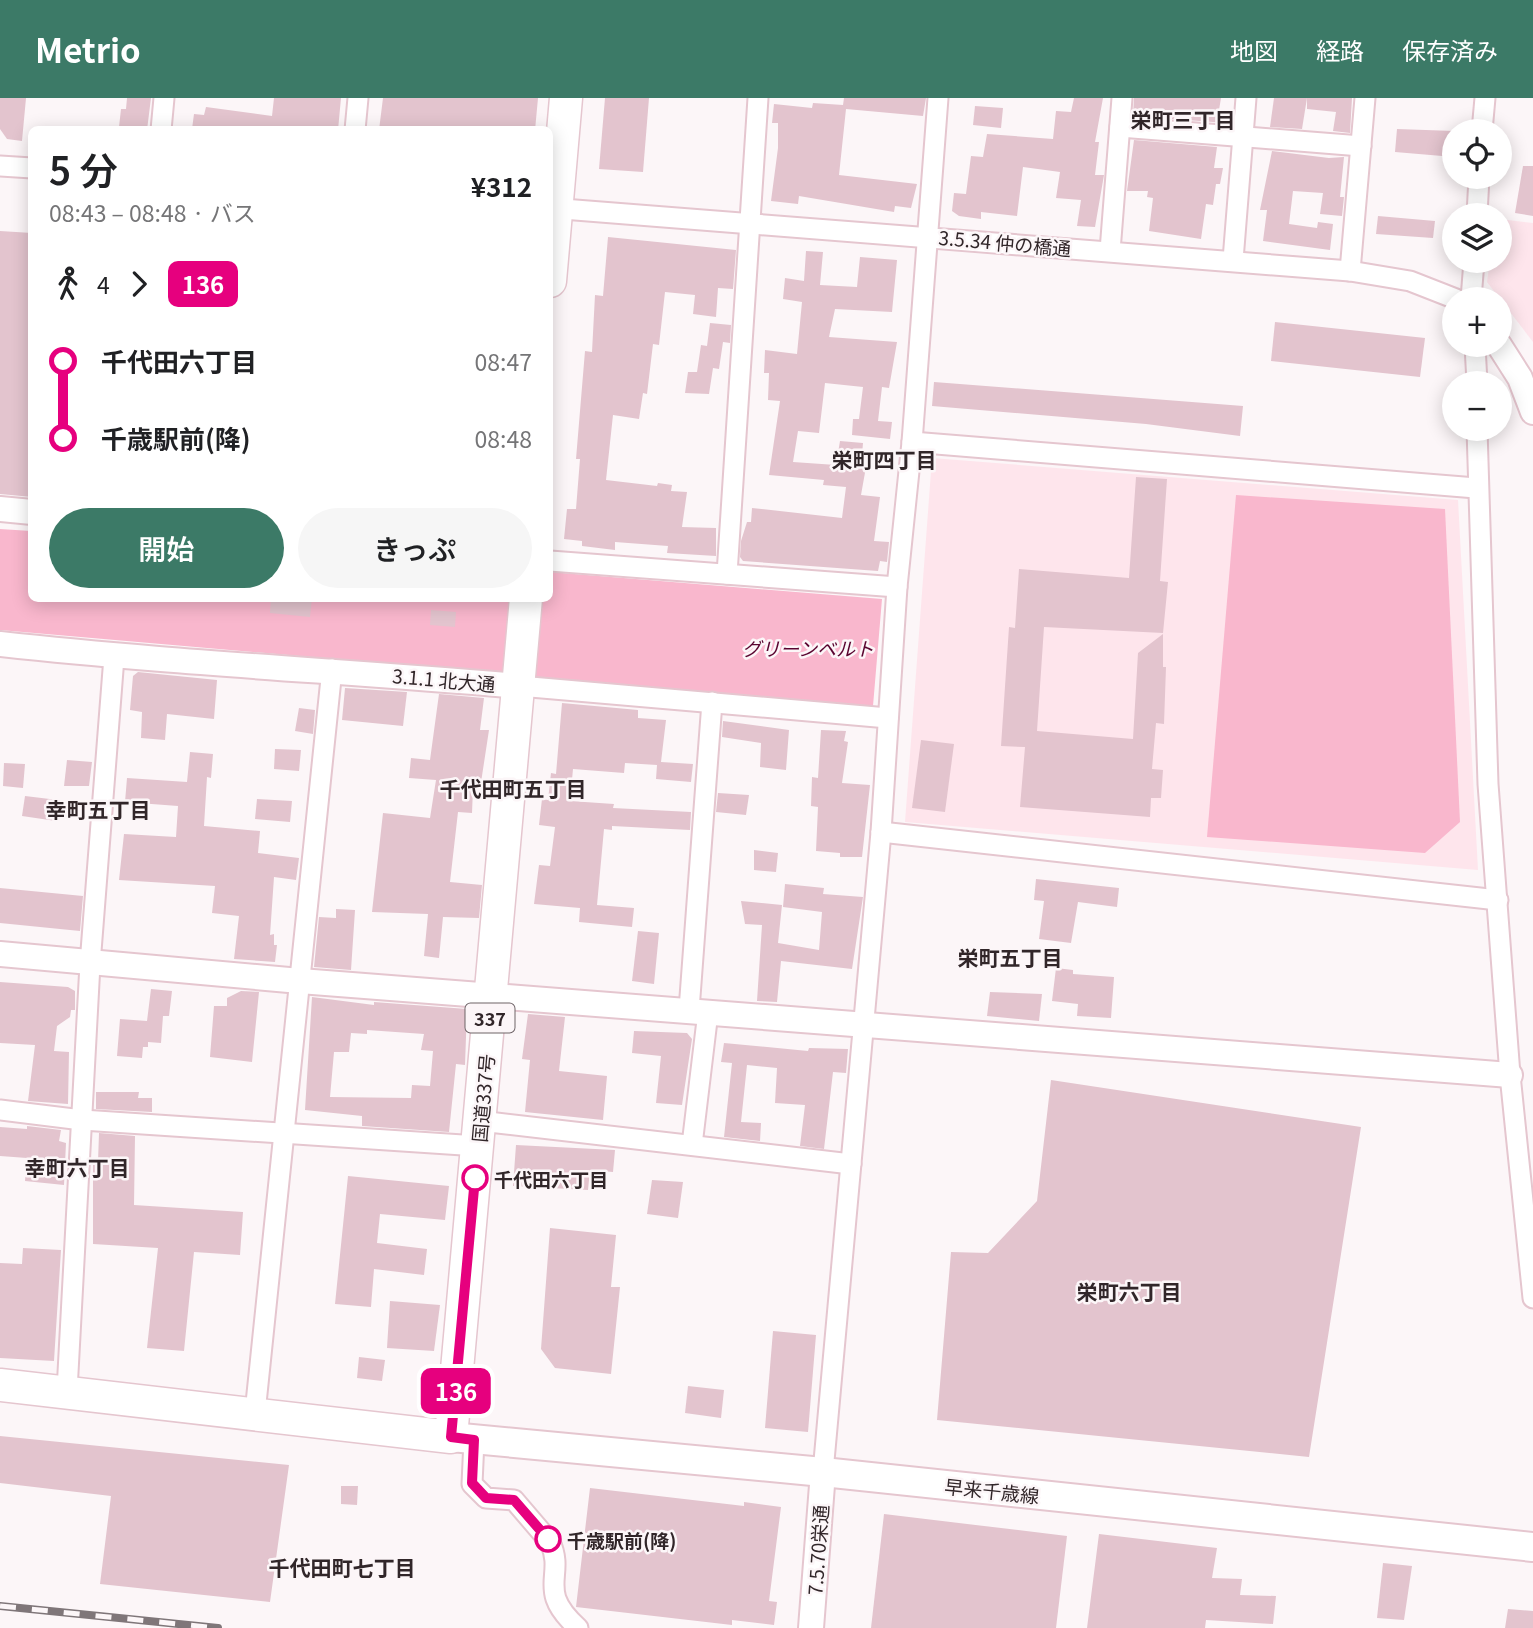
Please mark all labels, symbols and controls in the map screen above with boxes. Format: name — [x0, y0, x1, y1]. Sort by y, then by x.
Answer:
text: Metrio — [35, 25, 141, 73]
text: 地図 — [1230, 32, 1278, 67]
text: 経路 — [1316, 32, 1364, 67]
text: 保存済み — [1402, 32, 1498, 67]
district label: 栄町三丁目 — [1131, 104, 1236, 134]
map controls — [1442, 119, 1512, 441]
button: locate — [1442, 119, 1512, 189]
text: 5 分 — [49, 141, 118, 196]
text: ¥312 — [471, 167, 532, 204]
text: 08:43 – 08:48 · バス — [49, 195, 256, 229]
button: layers — [1442, 203, 1512, 273]
street label: 3.5.34 仲の橋通 — [938, 223, 1072, 261]
icon: walk — [49, 265, 87, 303]
icon: forward — [120, 265, 158, 303]
text: 136 — [182, 266, 224, 301]
text: 4 — [97, 267, 110, 301]
button: + — [1442, 287, 1512, 357]
text: 千代田六丁目 — [101, 342, 257, 379]
text: 08:47 — [475, 344, 532, 378]
button: − — [1442, 371, 1512, 441]
text: 千歳駅前(降) — [101, 419, 251, 456]
text: 08:48 — [475, 421, 532, 455]
district label: 栄町四丁目 — [832, 444, 937, 474]
button: 開始 — [49, 508, 284, 588]
button: きっぷ — [298, 508, 532, 588]
park label: グリーンベルト — [742, 634, 874, 661]
street label: 3.1.1 北大通 — [391, 661, 497, 697]
district label: 千代田町五丁目 — [440, 773, 587, 803]
district label: 幸町五丁目 — [46, 794, 151, 824]
district label: 栄町五丁目 — [958, 942, 1063, 972]
road number: 337 — [466, 1003, 514, 1032]
street label: 国道337号 — [465, 1053, 499, 1143]
district label: 幸町六丁目 — [25, 1152, 130, 1182]
marker: 千代田六丁目 — [462, 1165, 488, 1191]
place label: 千代田六丁目 — [494, 1165, 608, 1192]
district label: 栄町六丁目 — [1077, 1276, 1182, 1306]
line badge: 136 — [416, 1368, 496, 1414]
text: 136 — [435, 1373, 477, 1408]
street label: 早来千歳線 — [943, 1472, 1041, 1508]
street label: 7.5.70栄通 — [800, 1504, 834, 1596]
marker: 千歳駅前(降) — [535, 1526, 561, 1552]
place label: 千歳駅前(降) — [567, 1526, 676, 1553]
district label: 千代田町七丁目 — [269, 1552, 416, 1582]

